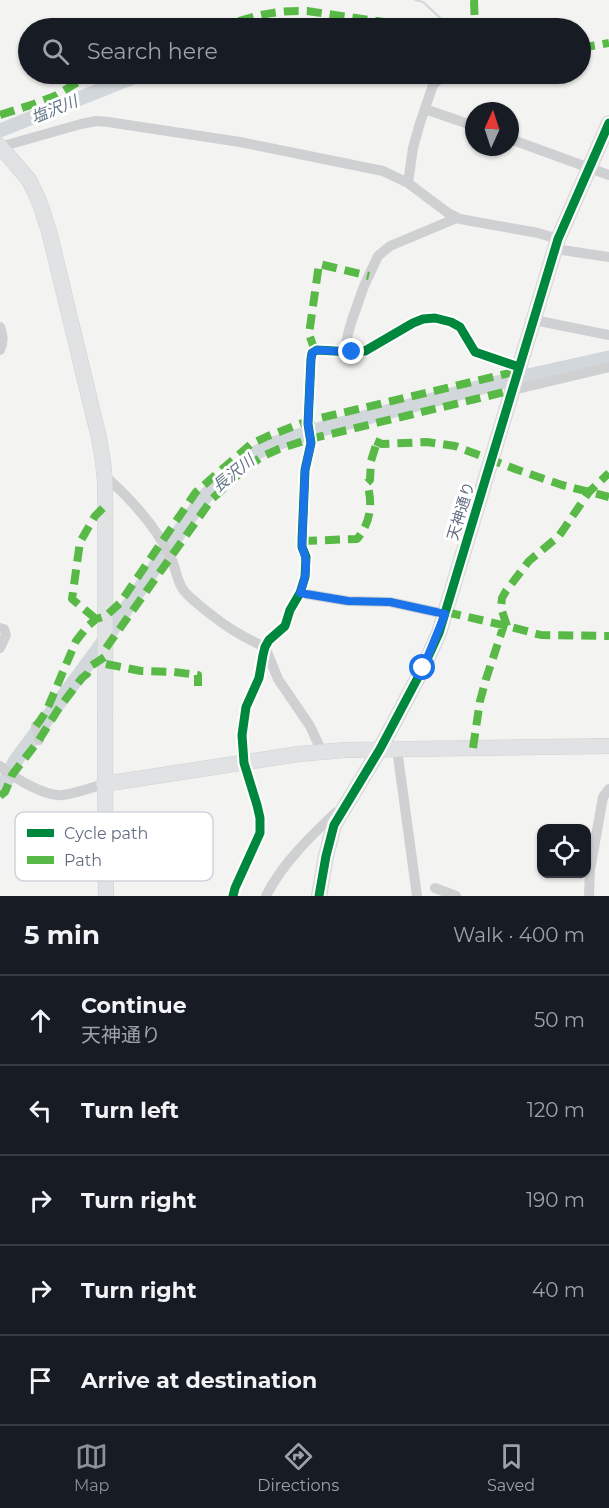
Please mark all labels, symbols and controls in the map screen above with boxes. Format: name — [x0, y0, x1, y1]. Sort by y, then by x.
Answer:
search box — [18, 18, 591, 84]
icon: search — [39, 35, 72, 68]
text: Search here — [87, 38, 218, 65]
water label: 塩沢川 — [28, 91, 82, 127]
north arrow — [465, 102, 519, 156]
route end — [338, 338, 364, 364]
water label: 長沢川 — [209, 450, 259, 496]
street label: 天神通り — [443, 479, 478, 542]
route start — [409, 654, 435, 680]
legend — [15, 812, 213, 881]
text: Cycle path — [64, 824, 148, 843]
map controls — [537, 824, 591, 878]
button: locate — [537, 824, 591, 878]
text: Path — [64, 851, 102, 870]
text: 5 min — [24, 919, 100, 951]
text: Walk · 400 m — [453, 923, 585, 947]
text: Continue — [81, 992, 187, 1019]
icon: ahead — [24, 1004, 57, 1037]
text: 50 m — [534, 1008, 585, 1032]
text: 天神通り — [81, 1023, 161, 1047]
icon: left — [24, 1094, 57, 1127]
text: Turn left — [81, 1097, 179, 1124]
text: 120 m — [527, 1098, 585, 1122]
icon: right — [24, 1184, 57, 1217]
text: Turn right — [81, 1187, 196, 1214]
text: 190 m — [526, 1188, 585, 1212]
icon: right — [24, 1274, 57, 1307]
text: Turn right — [81, 1277, 196, 1304]
text: 40 m — [532, 1278, 585, 1302]
icon: arrive — [24, 1364, 57, 1397]
text: Arrive at destination — [81, 1367, 317, 1394]
tab: Map — [74, 1440, 109, 1495]
tab: Directions — [257, 1440, 339, 1495]
tab: Saved — [487, 1440, 535, 1495]

